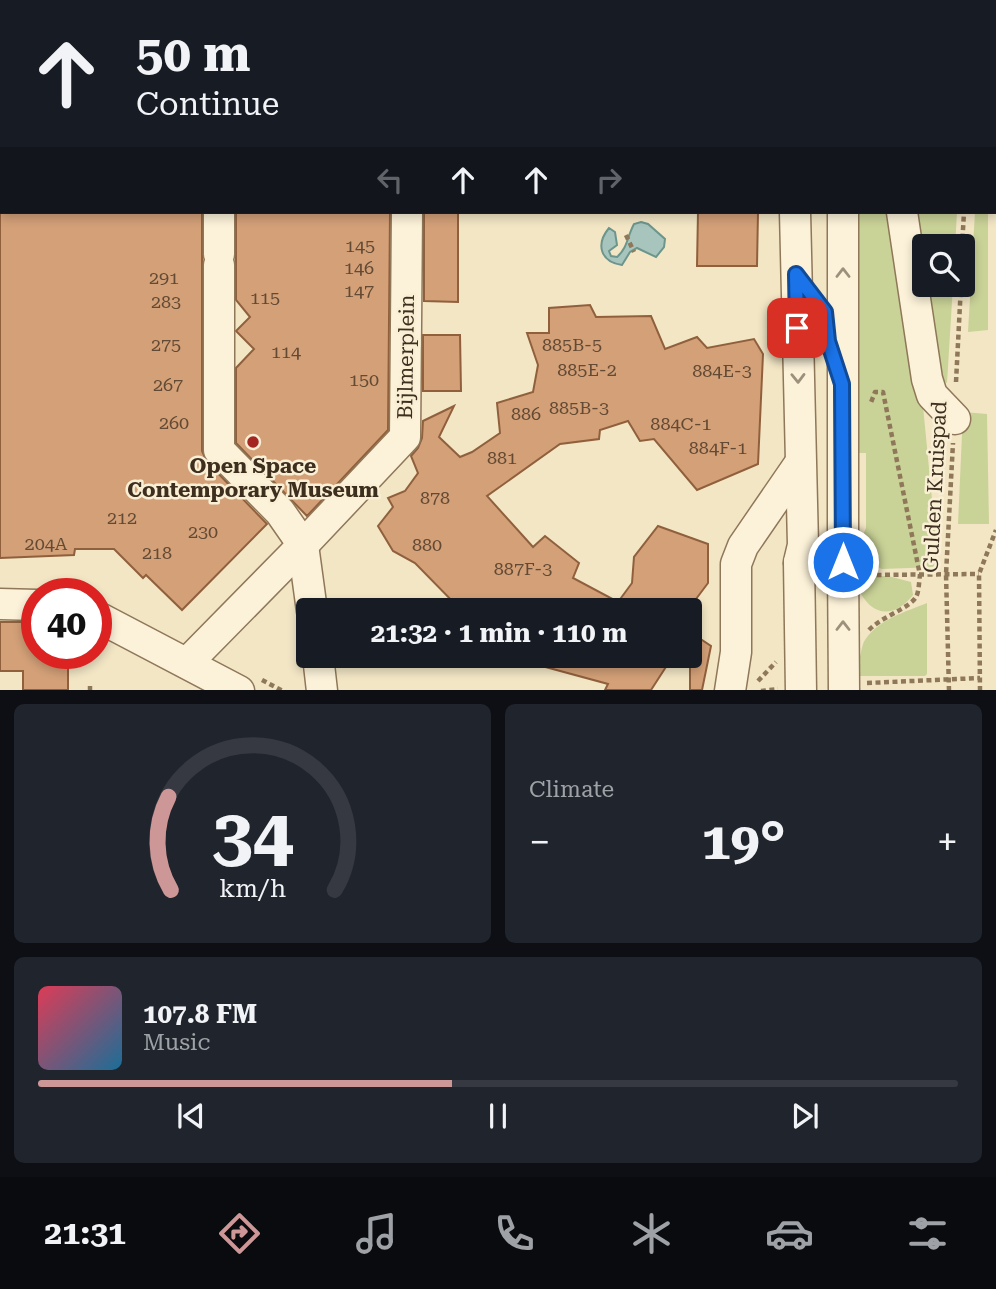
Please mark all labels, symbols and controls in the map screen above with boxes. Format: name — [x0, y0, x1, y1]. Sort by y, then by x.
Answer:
text: 50 m — [136, 26, 251, 83]
icon: ahead — [21, 28, 112, 119]
text: Continue — [136, 85, 279, 123]
icon: left — [371, 161, 409, 199]
icon: ahead — [444, 161, 482, 199]
icon: ahead — [517, 161, 555, 199]
icon: right — [590, 161, 628, 199]
map controls — [912, 234, 975, 297]
button: search — [912, 234, 975, 297]
house number: 145 — [345, 235, 375, 256]
house number: 146 — [344, 257, 374, 278]
house number: 291 — [149, 267, 179, 288]
one-way arrow — [835, 267, 851, 278]
house number: 147 — [344, 280, 374, 301]
house number: 115 — [250, 287, 280, 308]
house number: 283 — [151, 291, 181, 312]
street label: Bijlmerplein — [393, 294, 419, 420]
pin — [767, 298, 827, 358]
icon: arrive — [778, 309, 816, 347]
house number: 275 — [151, 334, 181, 355]
house number: 885B-5 — [542, 334, 602, 355]
house number: 114 — [271, 341, 301, 362]
house number: 885E-2 — [557, 359, 617, 380]
house number: 884E-3 — [692, 360, 752, 381]
house number: 150 — [349, 369, 379, 390]
one-way arrow — [790, 373, 806, 384]
house number: 267 — [153, 374, 183, 395]
house number: 885B-3 — [549, 397, 609, 418]
street label: Gulden Kruispad — [919, 400, 952, 574]
house number: 886 — [511, 403, 541, 424]
house number: 260 — [159, 412, 189, 433]
house number: 884C-1 — [650, 413, 712, 434]
marker: Open Space Contemporary Museum — [245, 434, 261, 450]
house number: 884F-1 — [689, 437, 747, 458]
house number: 881 — [487, 447, 517, 468]
place label: Open Space Contemporary Museum — [127, 454, 379, 502]
house number: 878 — [420, 487, 450, 508]
house number: 212 — [107, 507, 137, 528]
house number: 230 — [188, 521, 218, 542]
position arrow — [806, 525, 880, 599]
house number: 204A — [25, 533, 68, 554]
house number: 880 — [412, 534, 442, 555]
house number: 218 — [142, 542, 172, 563]
house number: 887F-3 — [494, 558, 552, 579]
speed limit sign: 40 — [21, 578, 112, 669]
text: 21:32 · 1 min · 110 m — [371, 618, 627, 648]
one-way arrow — [835, 620, 851, 631]
text: Climate — [529, 776, 614, 803]
text: 34 — [212, 793, 293, 878]
text: 19° — [701, 811, 786, 872]
text: − — [529, 820, 550, 864]
text: + — [937, 820, 958, 864]
text: km/h — [219, 873, 286, 902]
text: 107.8 FM — [143, 999, 257, 1029]
text: Music — [143, 1029, 210, 1056]
icon: previous — [172, 1097, 210, 1135]
icon: pause — [479, 1097, 517, 1135]
icon: next — [786, 1097, 824, 1135]
icon: directions — [215, 1209, 264, 1258]
icon: music — [352, 1209, 401, 1258]
icon: phone — [490, 1209, 539, 1258]
icon: climate — [627, 1209, 676, 1258]
icon: car — [765, 1209, 814, 1258]
icon: filters — [903, 1209, 952, 1258]
text: 21:31 — [44, 1214, 126, 1252]

